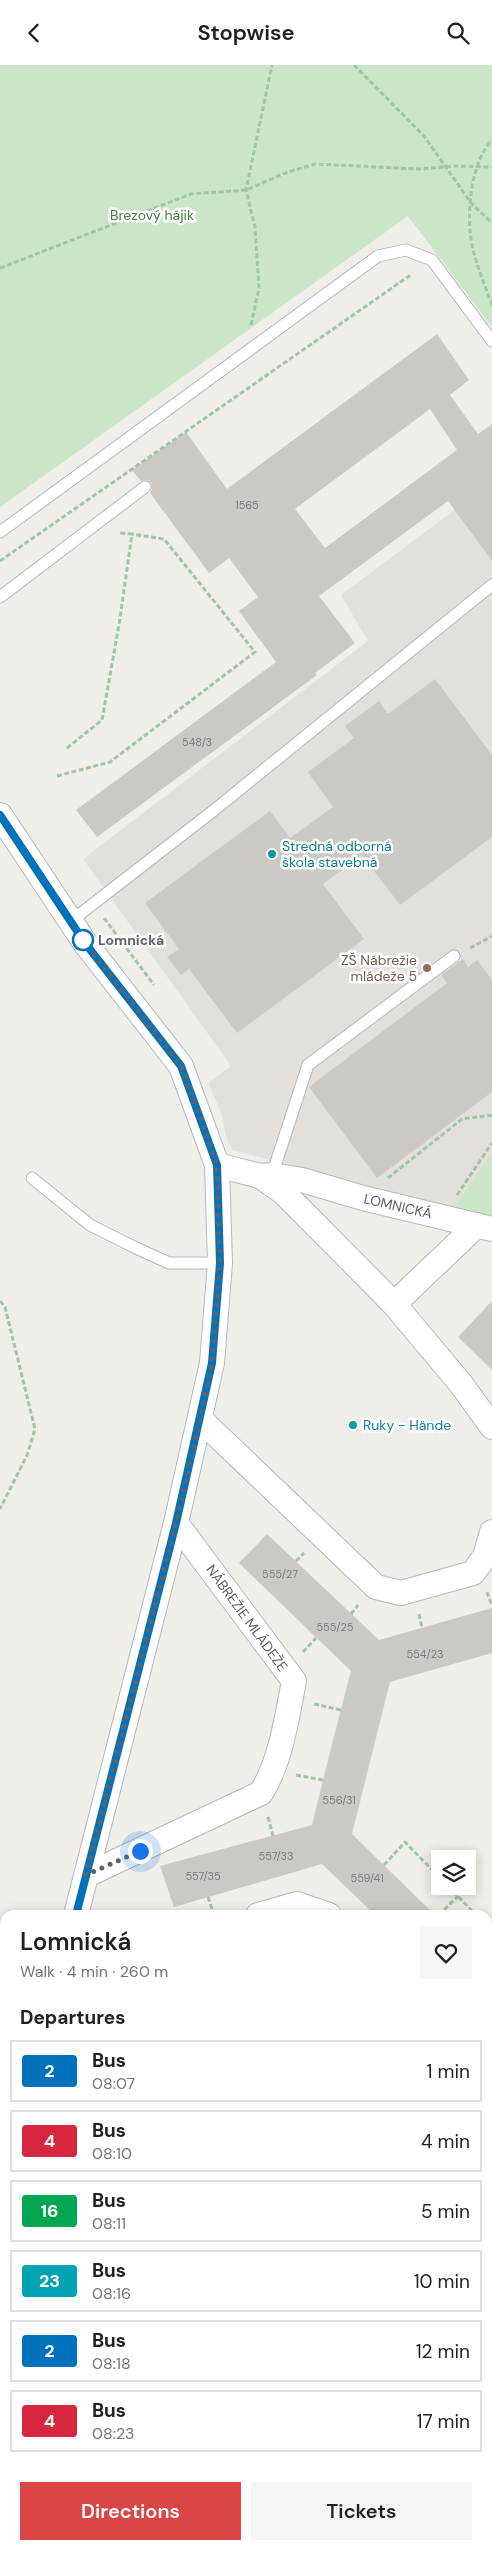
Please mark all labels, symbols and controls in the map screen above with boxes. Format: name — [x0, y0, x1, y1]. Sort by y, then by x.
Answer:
text: Stopwise — [197, 18, 295, 47]
icon: back — [20, 19, 48, 47]
icon: search — [444, 19, 472, 47]
park label: Brezový hájik — [110, 206, 194, 224]
house number: 1565 — [235, 498, 259, 512]
house number: 548/3 — [182, 735, 212, 749]
place label: Stredná odborná škola stavebná — [282, 837, 392, 871]
marker: Stredná odborná škola stavebná — [266, 848, 278, 860]
marker: Lomnická — [72, 929, 94, 951]
place label: Lomnická — [98, 931, 164, 949]
place label: ZŠ Nábrežie mládeže 5 — [341, 951, 417, 985]
marker: ZŠ Nábrežie mládeže 5 — [421, 962, 433, 974]
street label: LOMNICKÁ — [362, 1189, 434, 1223]
place label: Ruky - Hände — [363, 1416, 451, 1434]
marker: Ruky - Hände — [347, 1419, 359, 1431]
street label: NÁBREŽIE MLÁDEŽE — [202, 1561, 292, 1675]
house number: 555/27 — [262, 1567, 298, 1581]
house number: 555/25 — [316, 1620, 354, 1634]
house number: 554/23 — [406, 1647, 444, 1661]
house number: 556/31 — [322, 1793, 356, 1807]
your location — [128, 1839, 153, 1864]
house number: 557/33 — [258, 1849, 294, 1863]
map controls — [431, 1850, 476, 1895]
button: layers — [431, 1850, 476, 1895]
house number: 557/35 — [185, 1869, 221, 1883]
house number: 559/41 — [350, 1871, 384, 1885]
text: Lomnická — [20, 1926, 131, 1957]
button: heart — [420, 1927, 472, 1979]
text: Walk · 4 min · 260 m — [20, 1961, 168, 1982]
text: Departures — [20, 2005, 125, 2030]
text: Bus — [92, 2048, 126, 2073]
text: 2 — [44, 2059, 55, 2083]
text: 1 min — [427, 2059, 470, 2084]
text: 08:07 — [92, 2073, 135, 2094]
text: Bus — [92, 2118, 126, 2143]
text: 4 — [44, 2129, 55, 2153]
text: 4 min — [421, 2129, 470, 2154]
text: 08:10 — [92, 2143, 132, 2164]
text: Bus — [92, 2188, 126, 2213]
text: 16 — [41, 2199, 58, 2223]
text: 5 min — [421, 2199, 470, 2224]
text: 08:11 — [92, 2213, 126, 2234]
text: Bus — [92, 2258, 126, 2283]
text: 23 — [39, 2269, 60, 2293]
text: 10 min — [414, 2269, 470, 2294]
text: 08:16 — [92, 2283, 131, 2304]
text: Bus — [92, 2328, 126, 2353]
text: 2 — [44, 2339, 55, 2363]
text: 12 min — [416, 2339, 470, 2364]
text: 08:18 — [92, 2353, 131, 2374]
text: Bus — [92, 2398, 126, 2423]
text: 4 — [44, 2409, 55, 2433]
text: 17 min — [416, 2409, 470, 2434]
text: 08:23 — [92, 2423, 135, 2444]
button: Directions — [20, 2482, 241, 2540]
button: Tickets — [251, 2482, 472, 2540]

